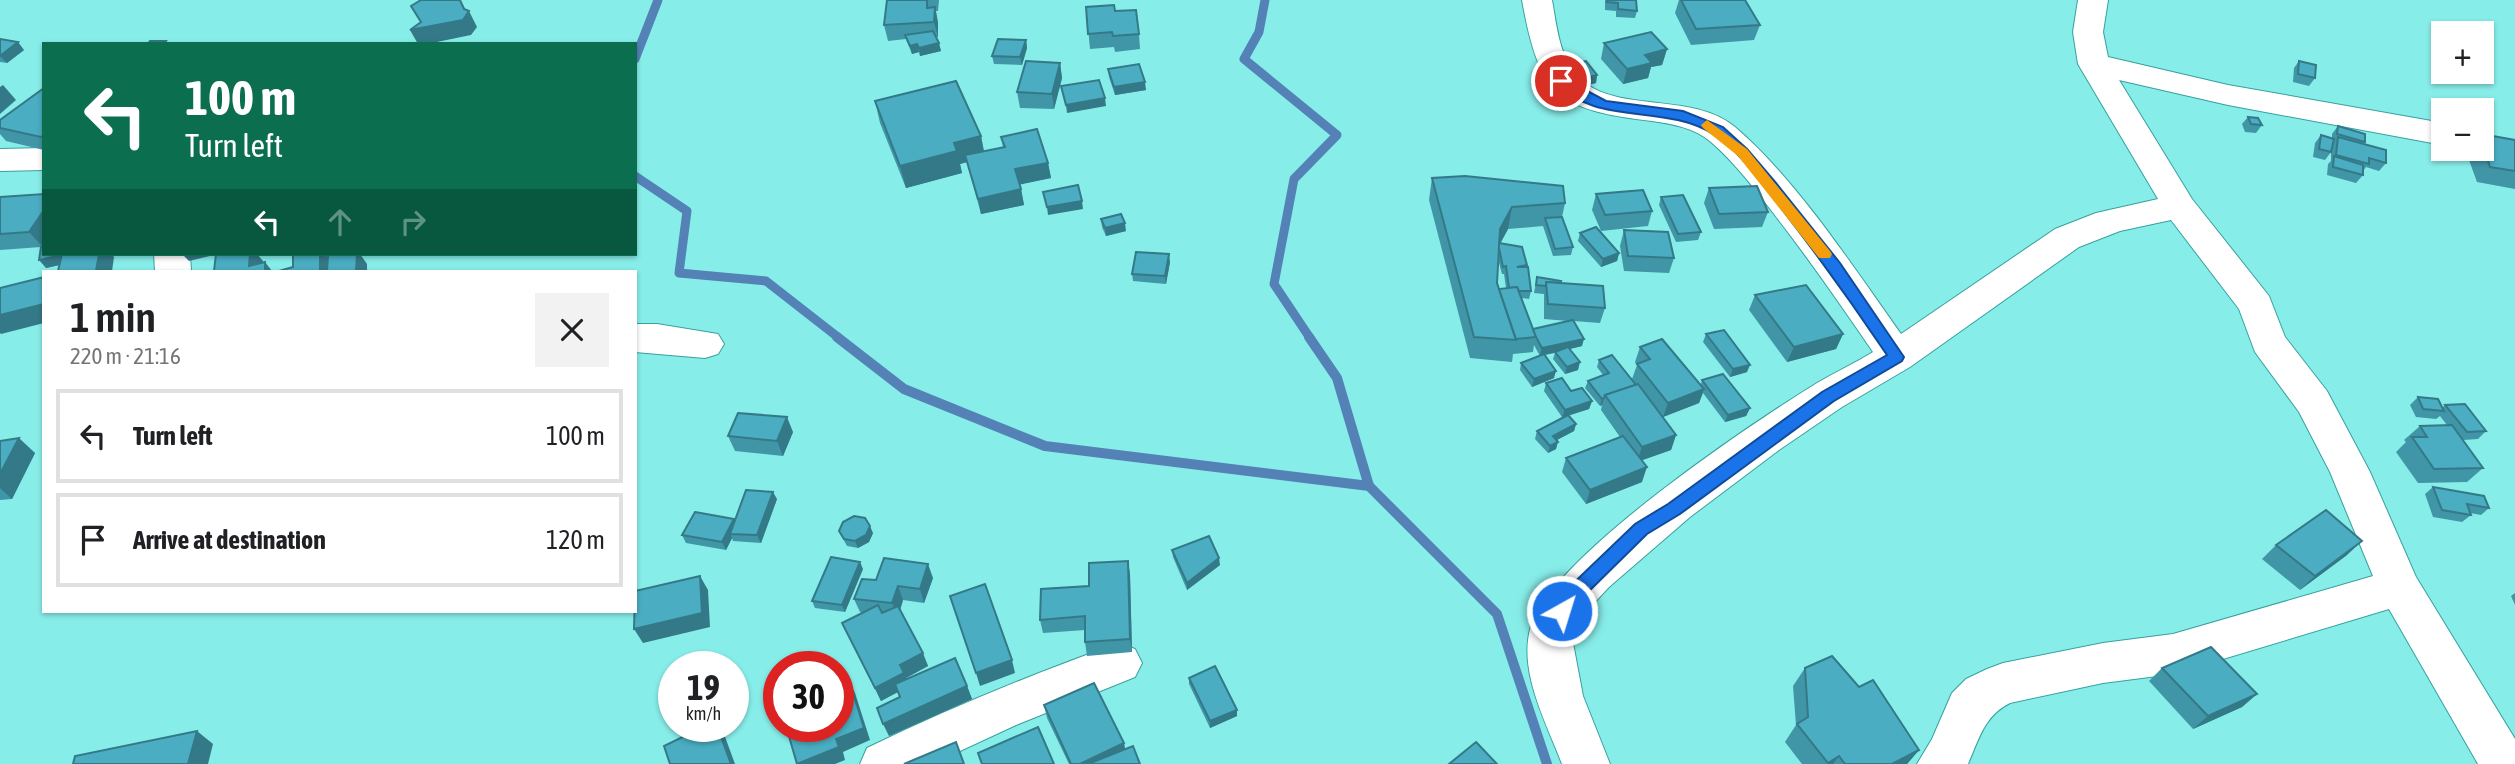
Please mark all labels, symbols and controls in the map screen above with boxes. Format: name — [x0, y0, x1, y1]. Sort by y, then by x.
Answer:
map controls — [2431, 21, 2494, 161]
button: + — [2431, 21, 2494, 84]
pin — [1531, 51, 1591, 111]
icon: arrive — [1542, 62, 1580, 100]
text: 100 m — [185, 69, 296, 125]
icon: left — [70, 70, 161, 161]
button: − — [2431, 98, 2494, 161]
text: Turn left — [185, 127, 283, 164]
icon: left — [248, 203, 286, 241]
icon: ahead — [321, 203, 359, 241]
icon: right — [394, 203, 432, 241]
text: 1 min — [70, 293, 156, 341]
button: close — [535, 293, 609, 367]
text: 220 m · 21:16 — [70, 343, 181, 369]
icon: left — [74, 417, 112, 455]
text: Turn left — [133, 421, 213, 451]
text: 100 m — [546, 421, 605, 451]
icon: arrive — [74, 521, 112, 559]
text: Arrive at destination — [133, 525, 326, 555]
text: 120 m — [546, 525, 605, 555]
position arrow — [1525, 574, 1599, 648]
speed limit sign: 30 — [763, 651, 854, 742]
text: 19 — [687, 667, 720, 707]
text: km/h — [686, 703, 721, 724]

